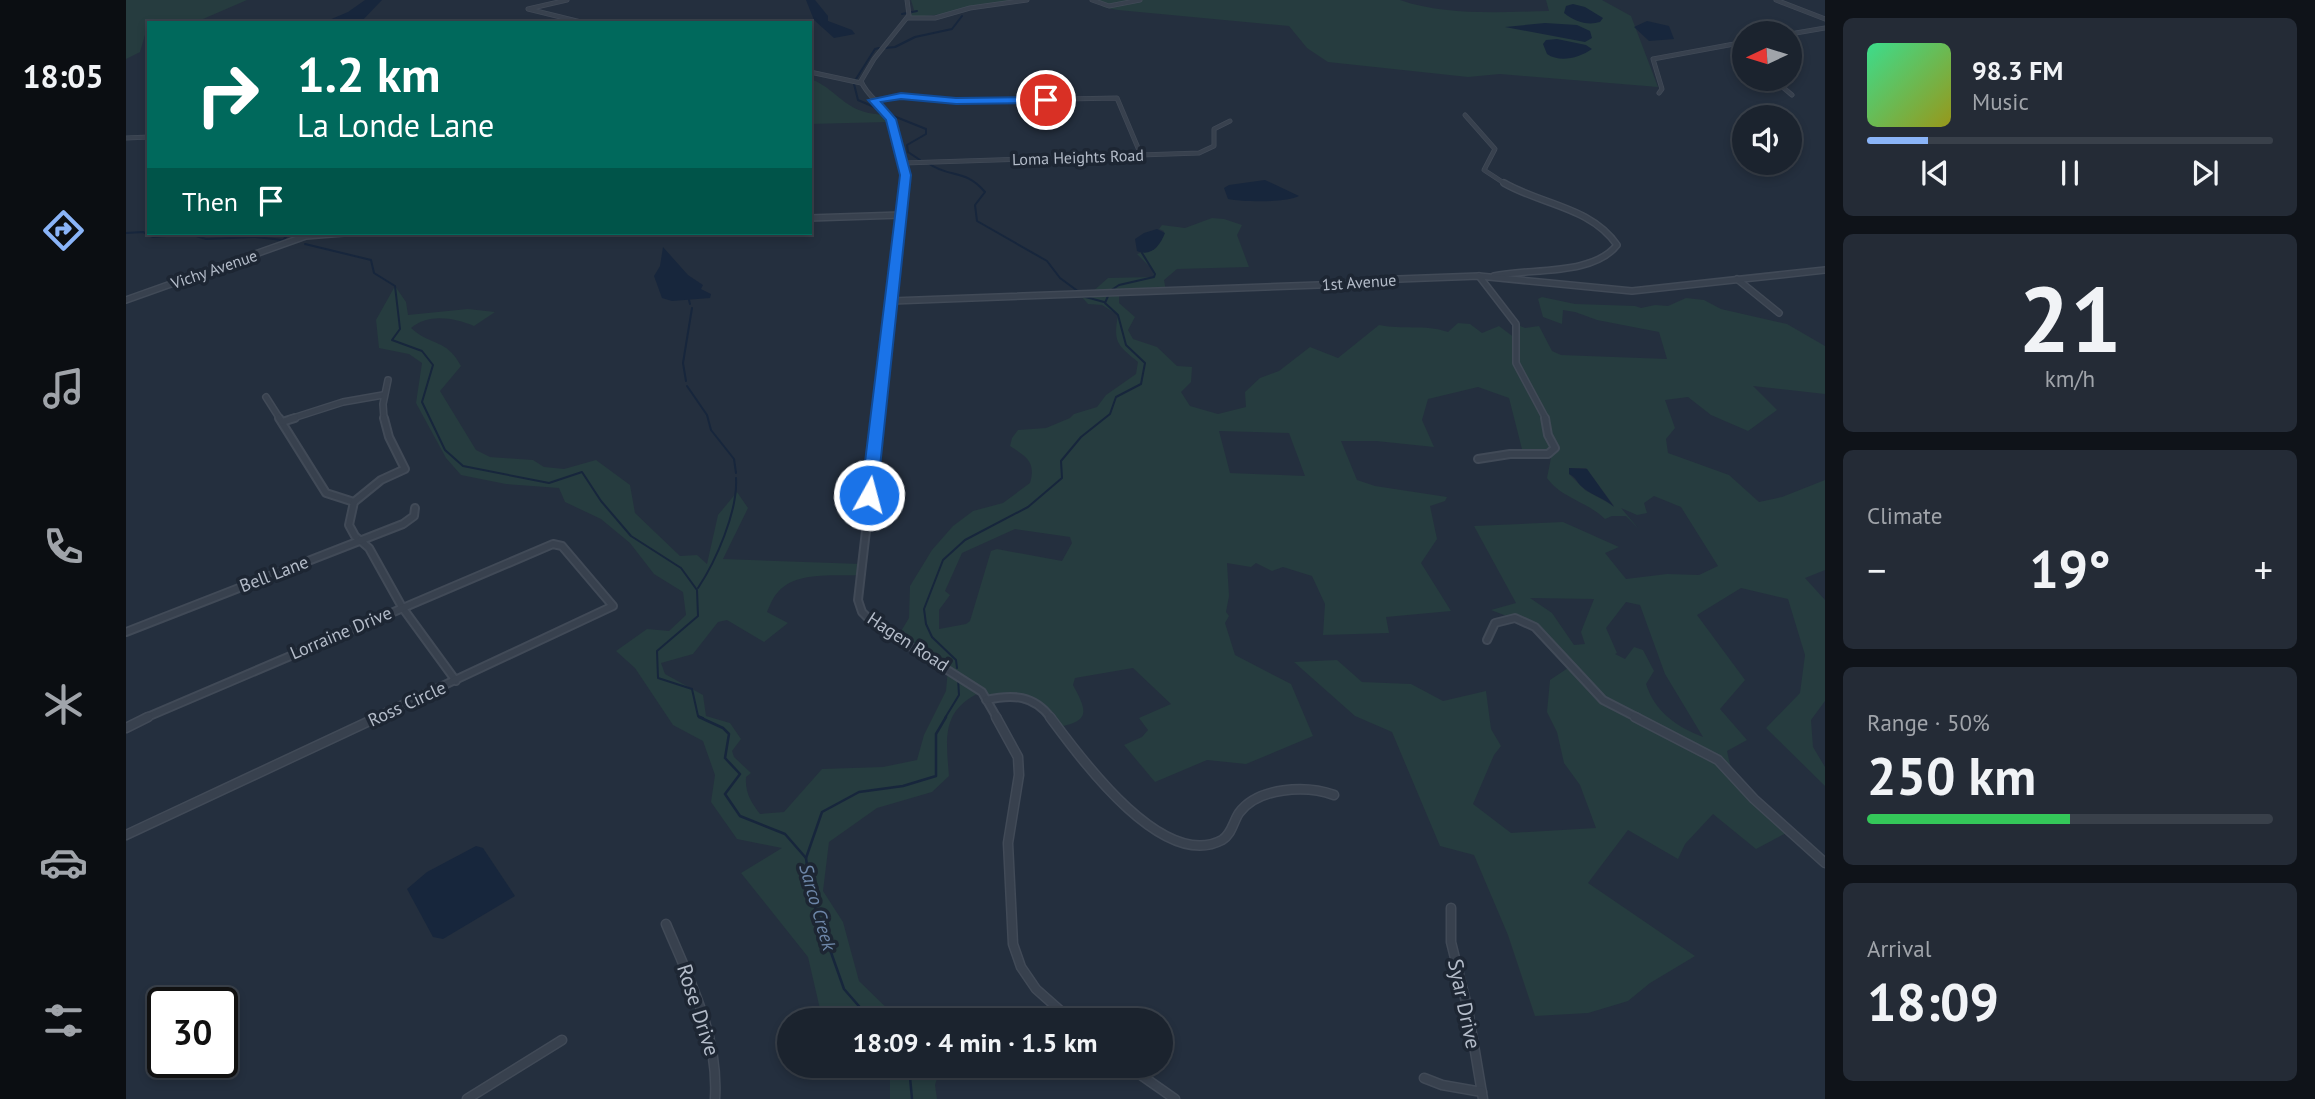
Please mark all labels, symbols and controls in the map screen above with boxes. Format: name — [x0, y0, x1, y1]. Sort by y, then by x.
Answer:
north arrow — [1732, 21, 1802, 91]
map controls — [1732, 21, 1802, 175]
text: 1.2 km — [297, 42, 441, 106]
icon: right — [182, 49, 273, 140]
text: 98.3 FM — [1972, 54, 2063, 87]
text: 18:05 — [22, 55, 104, 97]
pin — [1016, 70, 1076, 130]
icon: arrive — [1027, 81, 1065, 119]
text: Music — [1972, 87, 2029, 116]
text: La Londe Lane — [297, 104, 494, 146]
button: sound — [1732, 105, 1802, 175]
street label: Loma Heights Road — [1012, 145, 1144, 169]
icon: previous — [1916, 154, 1954, 192]
icon: pause — [2051, 154, 2089, 192]
icon: next — [2186, 154, 2224, 192]
icon: arrive — [252, 182, 290, 220]
text: Then — [182, 185, 238, 218]
icon: directions — [39, 206, 88, 255]
street label: Vichy Avenue — [167, 245, 260, 293]
text: 21 — [2018, 259, 2122, 377]
street label: 1st Avenue — [1321, 269, 1397, 295]
icon: music — [39, 364, 88, 413]
text: km/h — [2045, 364, 2095, 393]
position arrow — [832, 458, 906, 532]
text: Climate — [1867, 501, 1942, 530]
icon: phone — [39, 522, 88, 571]
text: 19° — [2029, 535, 2111, 602]
text: − — [1867, 545, 1886, 594]
text: + — [2254, 545, 2273, 594]
street label: Bell Lane — [236, 550, 311, 597]
street label: Lorraine Drive — [287, 601, 395, 664]
street label: Hagen Road — [863, 607, 953, 676]
street label: Ross Circle — [364, 676, 449, 732]
icon: climate — [39, 680, 88, 729]
text: Range · 50% — [1867, 708, 1990, 737]
text: 250 km — [1867, 742, 2036, 809]
icon: car — [39, 838, 88, 887]
water label: Sarco Creek — [794, 861, 842, 955]
text: Arrival — [1867, 934, 1931, 963]
street label: Syar Drive — [1442, 956, 1487, 1051]
street label: Rose Drive — [671, 961, 726, 1059]
text: 18:09 — [1867, 968, 1999, 1035]
speed limit sign: 30 — [147, 987, 238, 1078]
icon: filters — [39, 996, 88, 1045]
text: 18:09 · 4 min · 1.5 km — [853, 1026, 1098, 1059]

